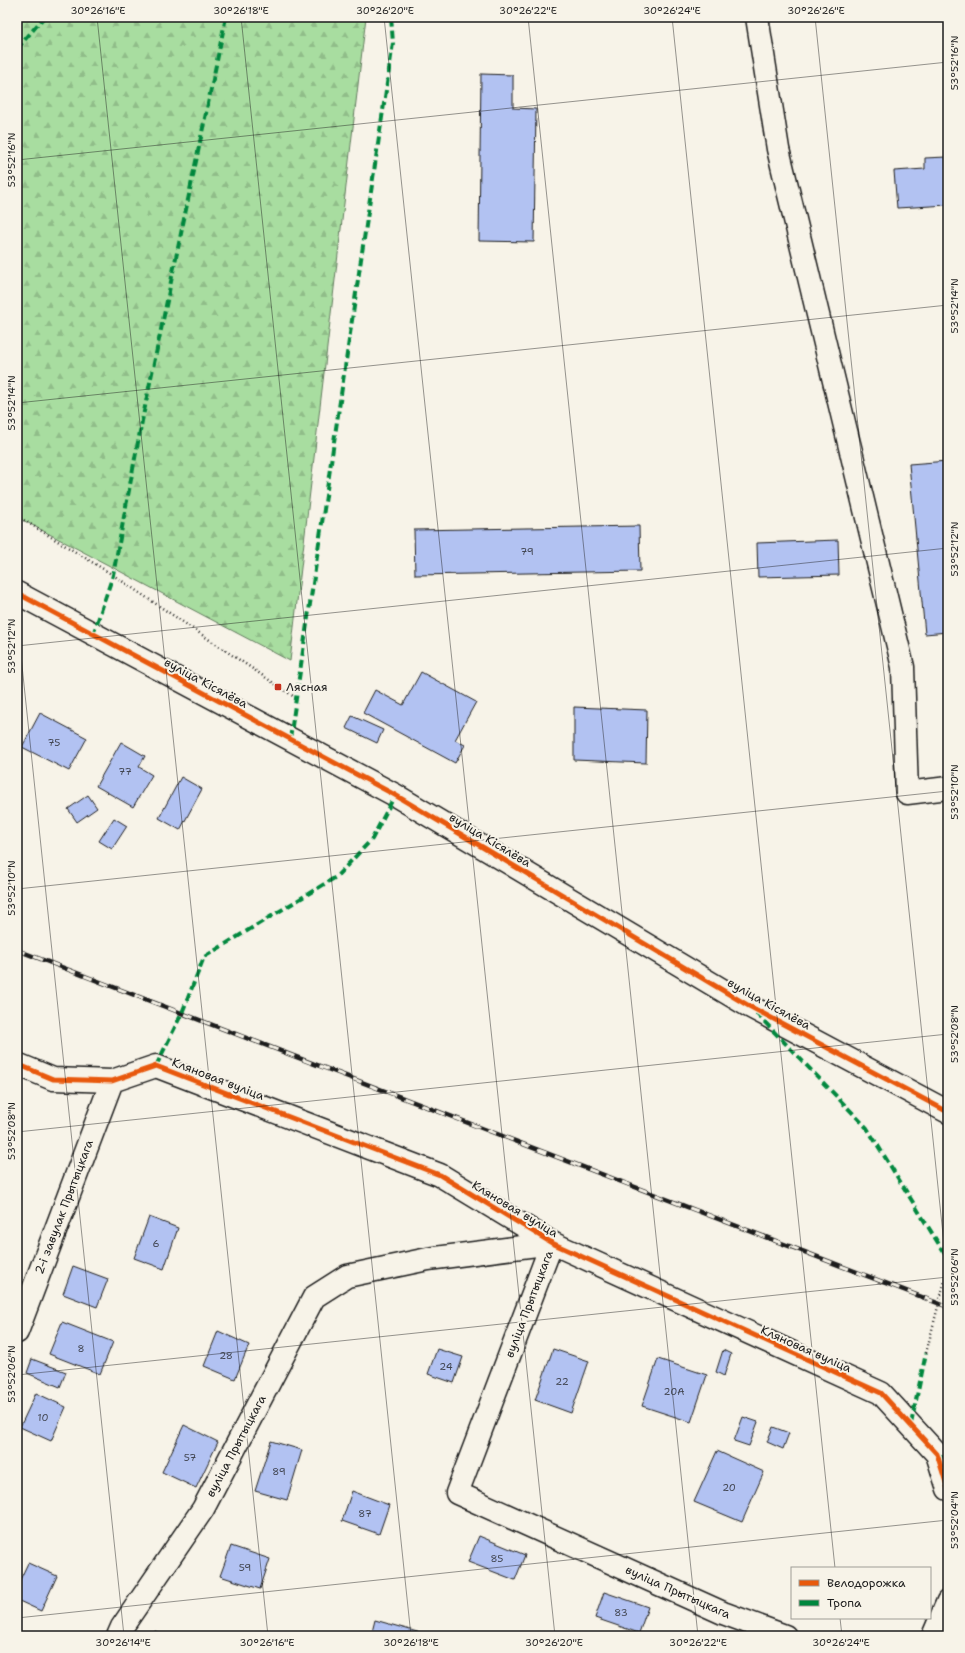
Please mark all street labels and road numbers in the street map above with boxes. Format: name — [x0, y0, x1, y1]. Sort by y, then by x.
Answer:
street label: вуліца Кісялёва — [161, 654, 251, 712]
street label: вуліца Кісялёва — [446, 809, 534, 871]
street label: вуліца Кісялёва — [725, 975, 814, 1034]
street label: Кляновая вуліца — [169, 1054, 267, 1104]
street label: 2-і завулак Прытыцкага — [31, 1137, 97, 1276]
street label: Кляновая вуліца — [469, 1177, 562, 1241]
street label: вуліца Прытыцкага — [501, 1248, 557, 1360]
street label: Кляновая вуліца — [758, 1322, 854, 1376]
street label: вуліца Прытыцкага — [202, 1392, 270, 1500]
street label: вуліца Прытыцкага — [623, 1562, 734, 1623]

